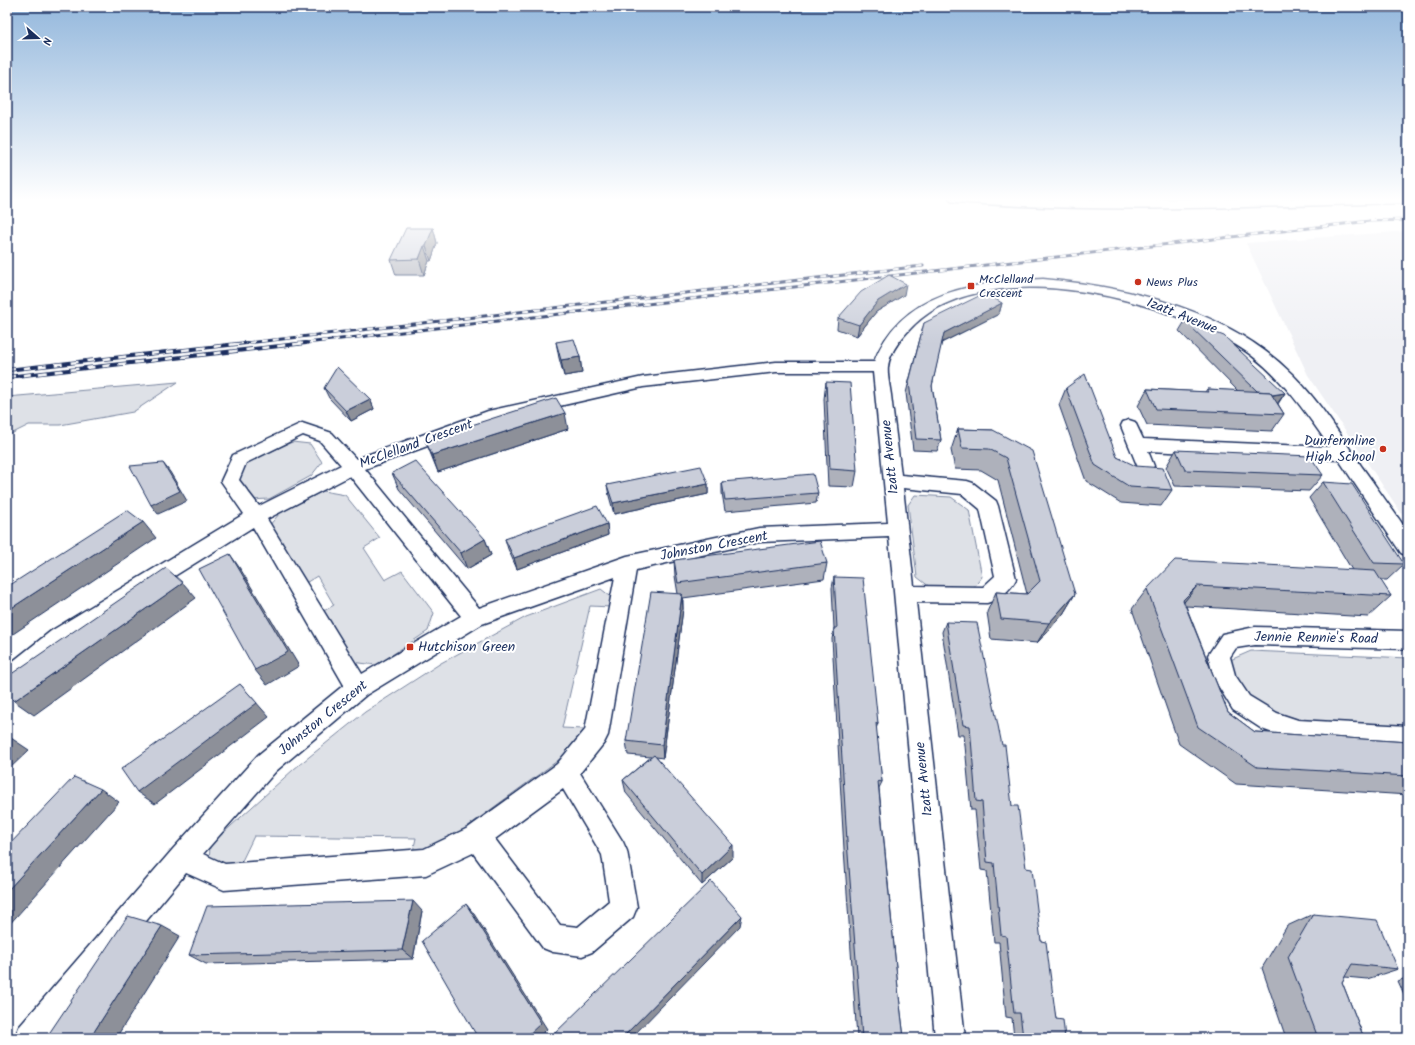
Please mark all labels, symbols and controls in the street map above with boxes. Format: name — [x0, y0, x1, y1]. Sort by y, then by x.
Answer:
north arrow — [18, 18, 58, 58]
text: N — [37, 35, 56, 47]
place label: McClelland Crescent — [979, 270, 1034, 303]
place label: News Plus — [1146, 273, 1198, 292]
marker: News Plus — [1133, 277, 1143, 287]
marker: McClelland Crescent — [966, 281, 976, 291]
street label: Izatt Avenue — [1143, 292, 1221, 340]
street label: McClelland Crescent — [356, 413, 476, 475]
street label: Izatt Avenue — [875, 418, 905, 495]
place label: Dunfermline High School — [1304, 430, 1376, 468]
marker: Dunfermline High School — [1378, 444, 1388, 454]
street label: Johnston Crescent — [658, 525, 770, 567]
street label: Jennie Rennie's Road — [1254, 626, 1379, 650]
place label: Hutchison Green — [418, 636, 515, 658]
marker: Hutchison Green — [405, 642, 415, 652]
street label: Johnston Crescent — [274, 675, 373, 761]
street label: Izatt Avenue — [909, 740, 939, 817]

